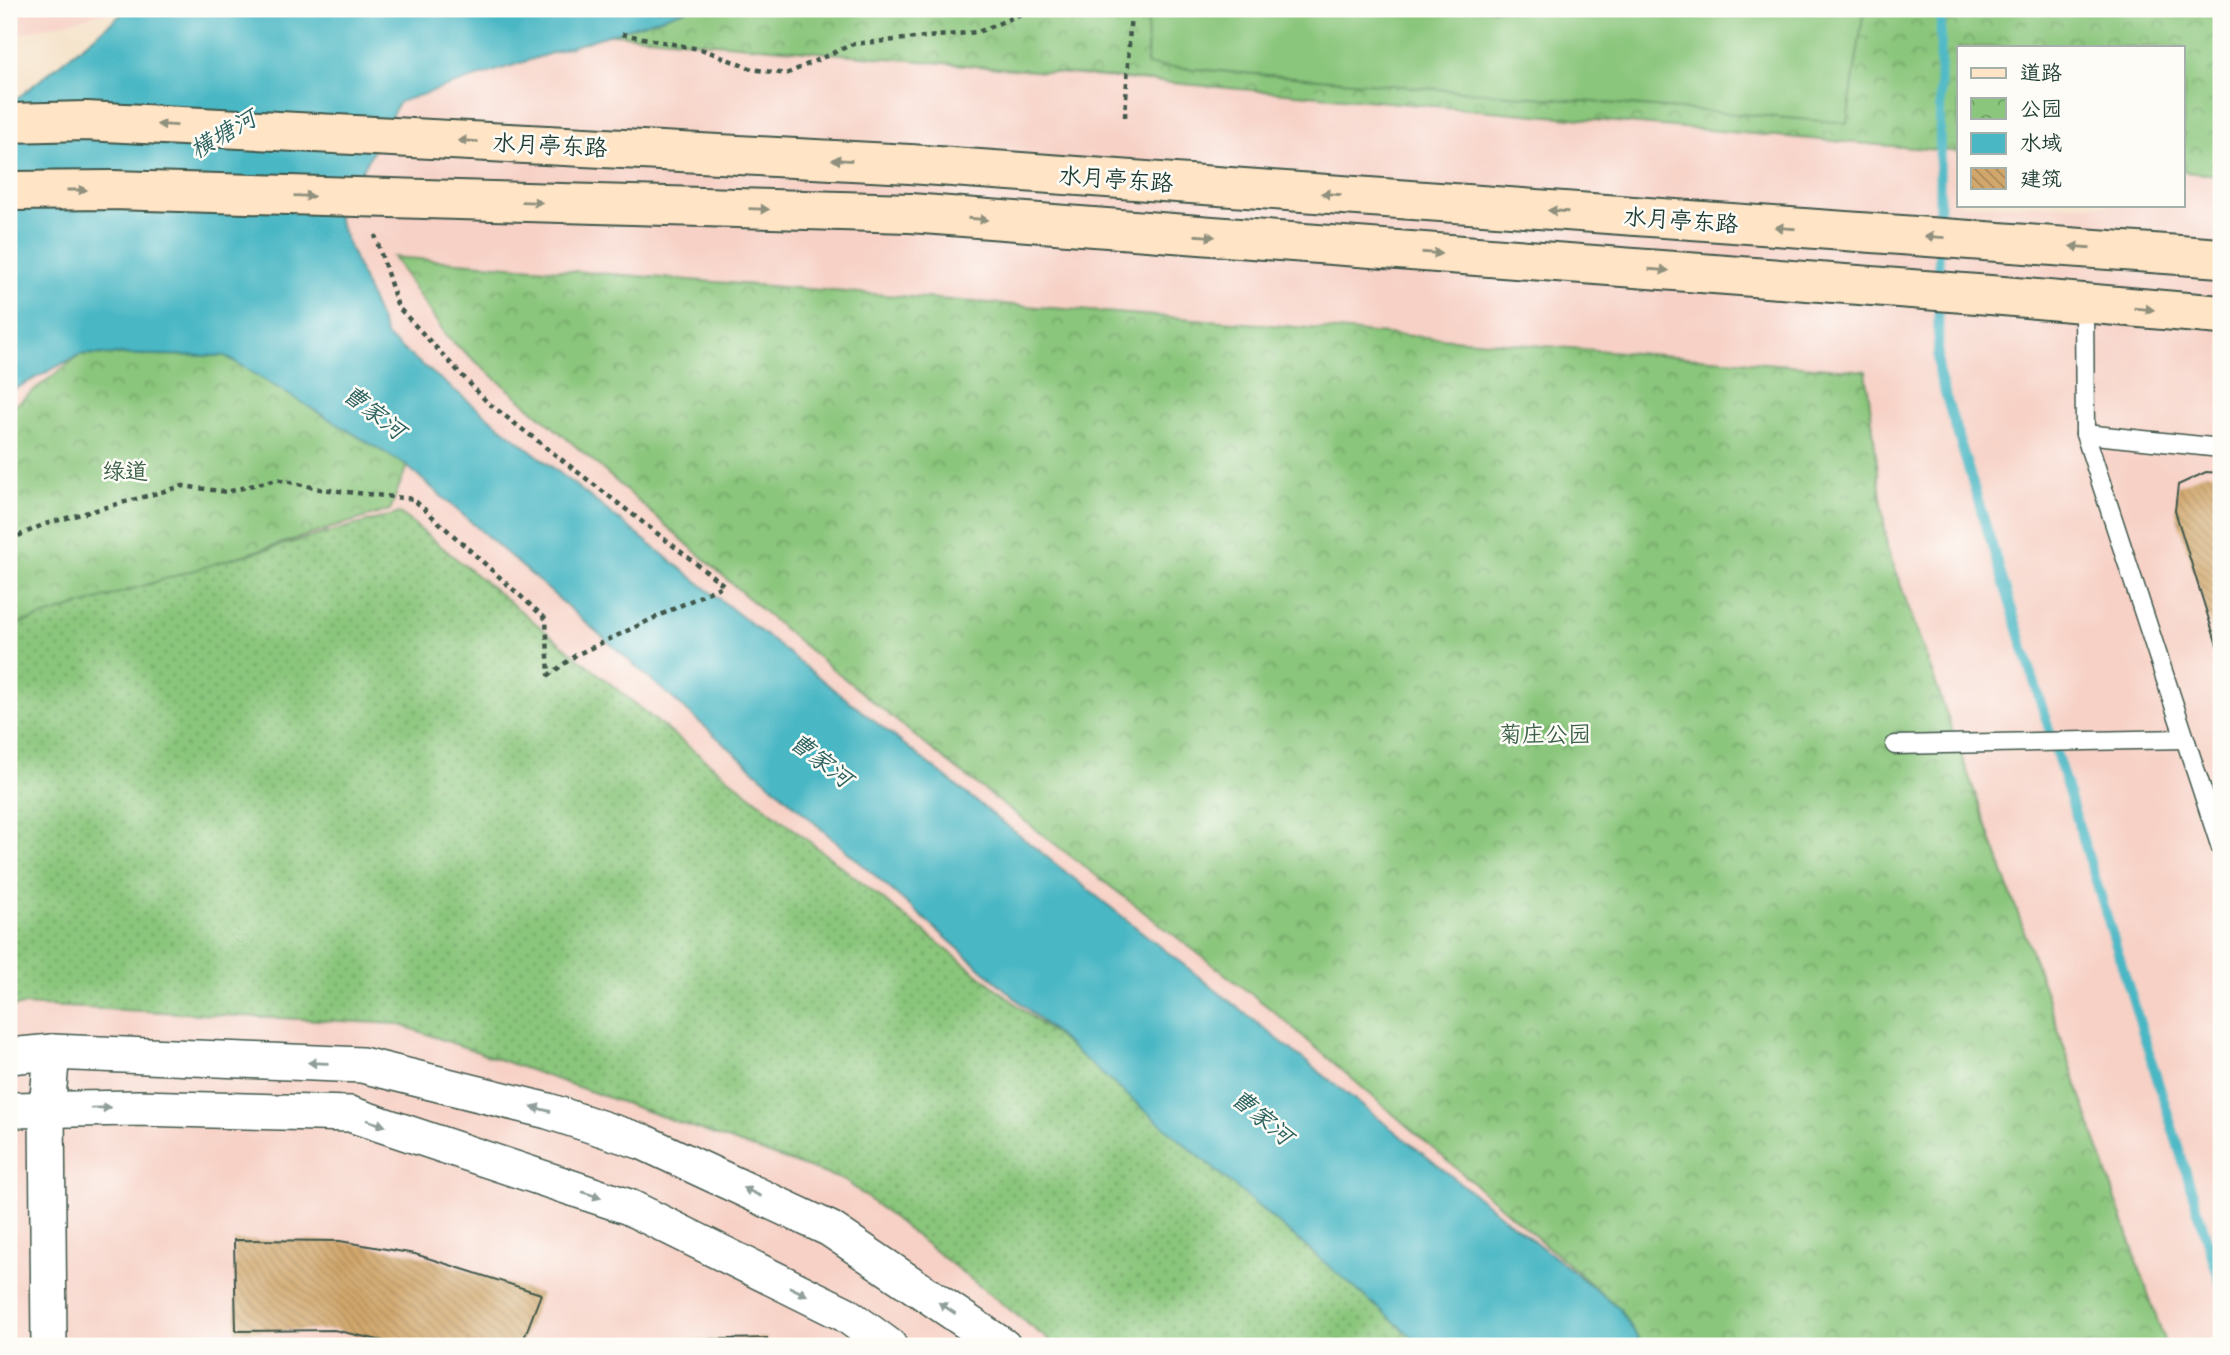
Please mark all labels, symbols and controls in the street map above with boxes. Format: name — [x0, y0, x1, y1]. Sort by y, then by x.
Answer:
legend — [1957, 46, 2184, 206]
text: 道路 — [2020, 60, 2062, 85]
text: 公园 — [2020, 96, 2062, 121]
water label: 横塘河 — [184, 101, 265, 164]
one-way arrow — [156, 120, 178, 131]
street label: 水月亭东路 — [492, 128, 608, 162]
text: 水域 — [2020, 130, 2062, 155]
one-way arrow — [457, 135, 479, 146]
one-way arrow — [831, 154, 853, 165]
street label: 水月亭东路 — [1058, 161, 1174, 197]
text: 建筑 — [2020, 166, 2062, 191]
one-way arrow — [66, 184, 88, 196]
one-way arrow — [1320, 189, 1342, 200]
one-way arrow — [294, 190, 316, 201]
one-way arrow — [521, 197, 543, 208]
street label: 水月亭东路 — [1623, 202, 1739, 238]
one-way arrow — [748, 203, 770, 214]
one-way arrow — [1547, 205, 1569, 216]
one-way arrow — [967, 213, 989, 224]
one-way arrow — [1774, 222, 1796, 233]
one-way arrow — [1194, 231, 1216, 242]
one-way arrow — [1924, 232, 1946, 243]
one-way arrow — [2069, 241, 2091, 252]
one-way arrow — [1421, 248, 1443, 259]
one-way arrow — [1648, 265, 1670, 276]
one-way arrow — [2133, 304, 2155, 315]
water label: 曹家河 — [337, 378, 415, 448]
park label: 绿道 — [102, 457, 148, 485]
park label: 菊庄公园 — [1499, 720, 1591, 748]
water label: 曹家河 — [784, 726, 862, 796]
one-way arrow — [307, 1058, 329, 1069]
water label: 曹家河 — [1225, 1082, 1302, 1153]
one-way arrow — [91, 1103, 113, 1114]
one-way arrow — [529, 1103, 551, 1114]
one-way arrow — [366, 1118, 387, 1129]
one-way arrow — [742, 1186, 762, 1198]
one-way arrow — [582, 1190, 603, 1200]
one-way arrow — [788, 1285, 808, 1297]
one-way arrow — [938, 1301, 956, 1315]

